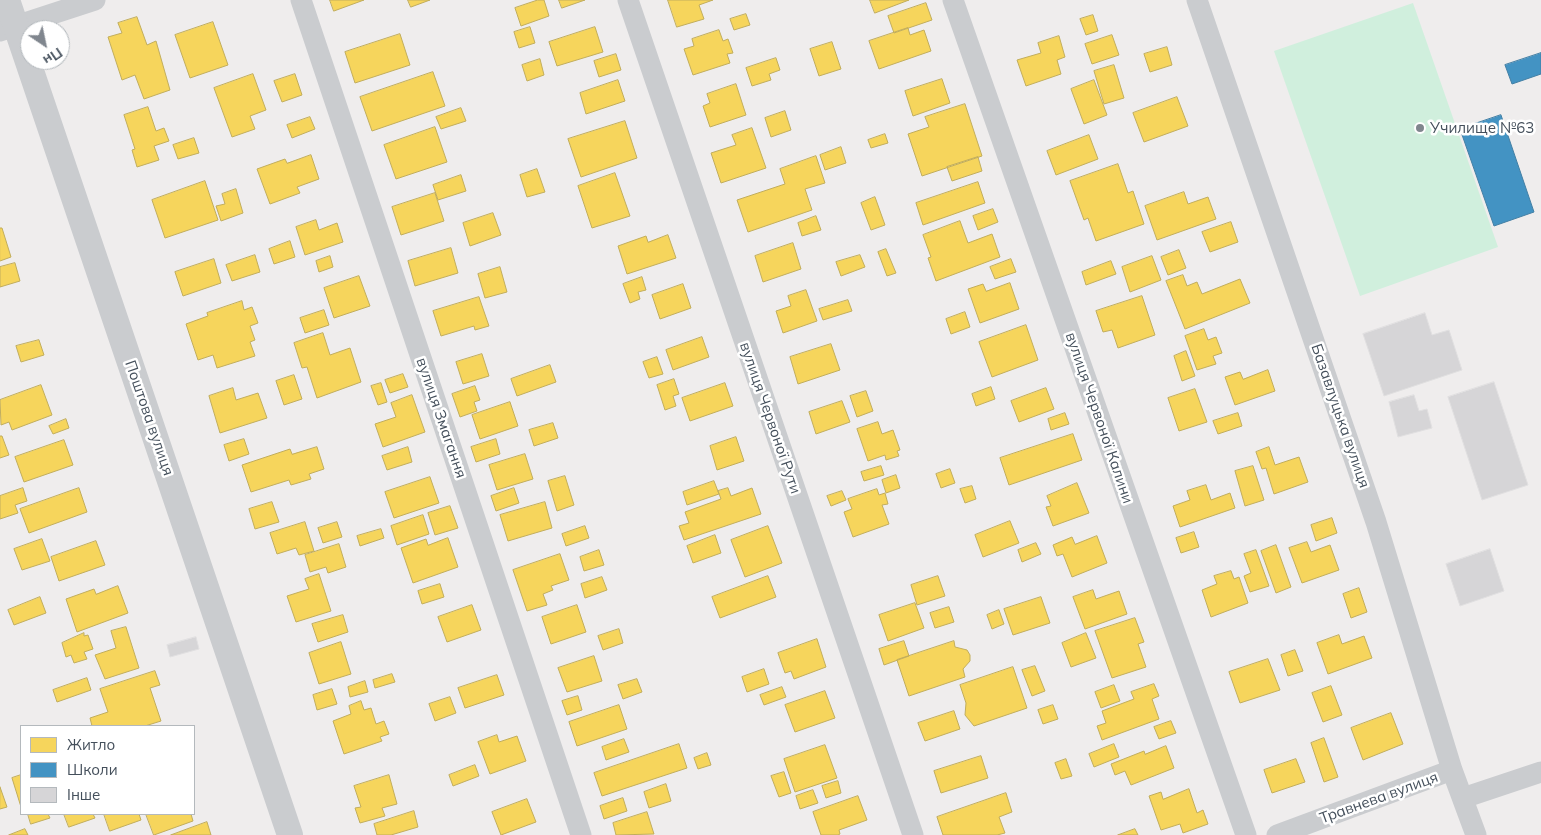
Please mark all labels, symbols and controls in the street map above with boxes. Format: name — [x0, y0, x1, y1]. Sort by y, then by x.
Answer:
north arrow — [20, 20, 70, 70]
text: Пн — [40, 44, 66, 70]
place label: Училище №63 — [1430, 119, 1534, 137]
marker: Училище №63 — [1414, 122, 1426, 134]
street label: вулиця Червоної Калини — [1061, 330, 1137, 506]
street label: вулиця Червоної Рути — [736, 340, 804, 496]
street label: Базавлуцька вулиця — [1307, 342, 1373, 490]
street label: вулиця Змагання — [412, 355, 470, 481]
street label: Поштова вулиця — [121, 358, 177, 478]
legend — [20, 725, 195, 815]
text: Житло — [67, 735, 115, 754]
text: Школи — [67, 760, 118, 779]
street label: Травнева вулиця — [1317, 768, 1441, 828]
text: Інше — [67, 785, 100, 804]

